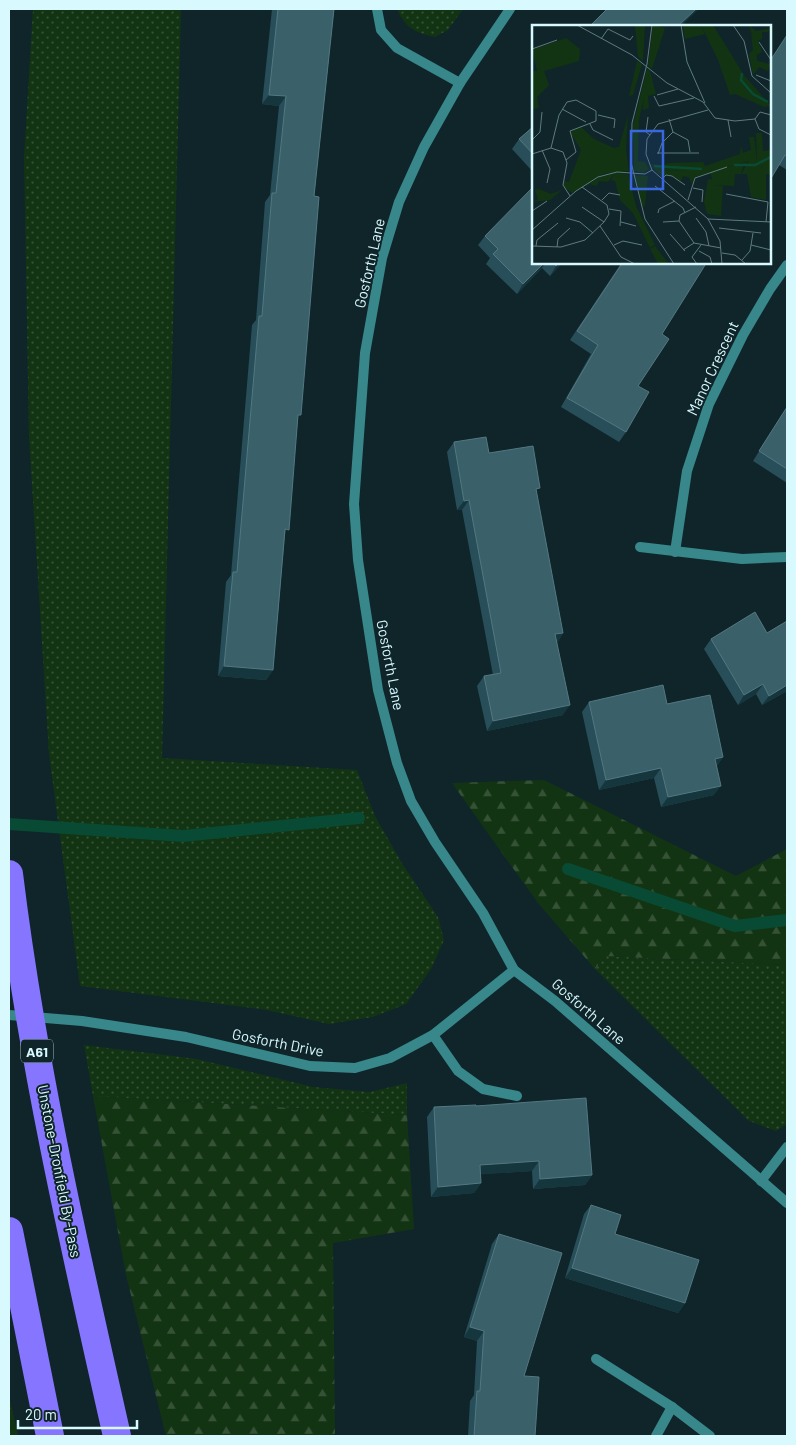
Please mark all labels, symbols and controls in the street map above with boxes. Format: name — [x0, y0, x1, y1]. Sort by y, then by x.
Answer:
inset map — [532, 25, 771, 264]
street label: Gosforth Lane — [350, 216, 388, 310]
street label: Manor Crescent — [682, 318, 742, 418]
street label: Gosforth Lane — [373, 618, 409, 712]
street label: Gosforth Lane — [548, 974, 630, 1048]
street label: Gosforth Drive — [231, 1024, 325, 1060]
road number: A61 — [21, 1040, 53, 1062]
street label: Unstone-Dronfield By-Pass — [34, 1083, 86, 1259]
scale bar — [18, 1398, 136, 1430]
text: 20 m — [25, 1405, 57, 1423]

